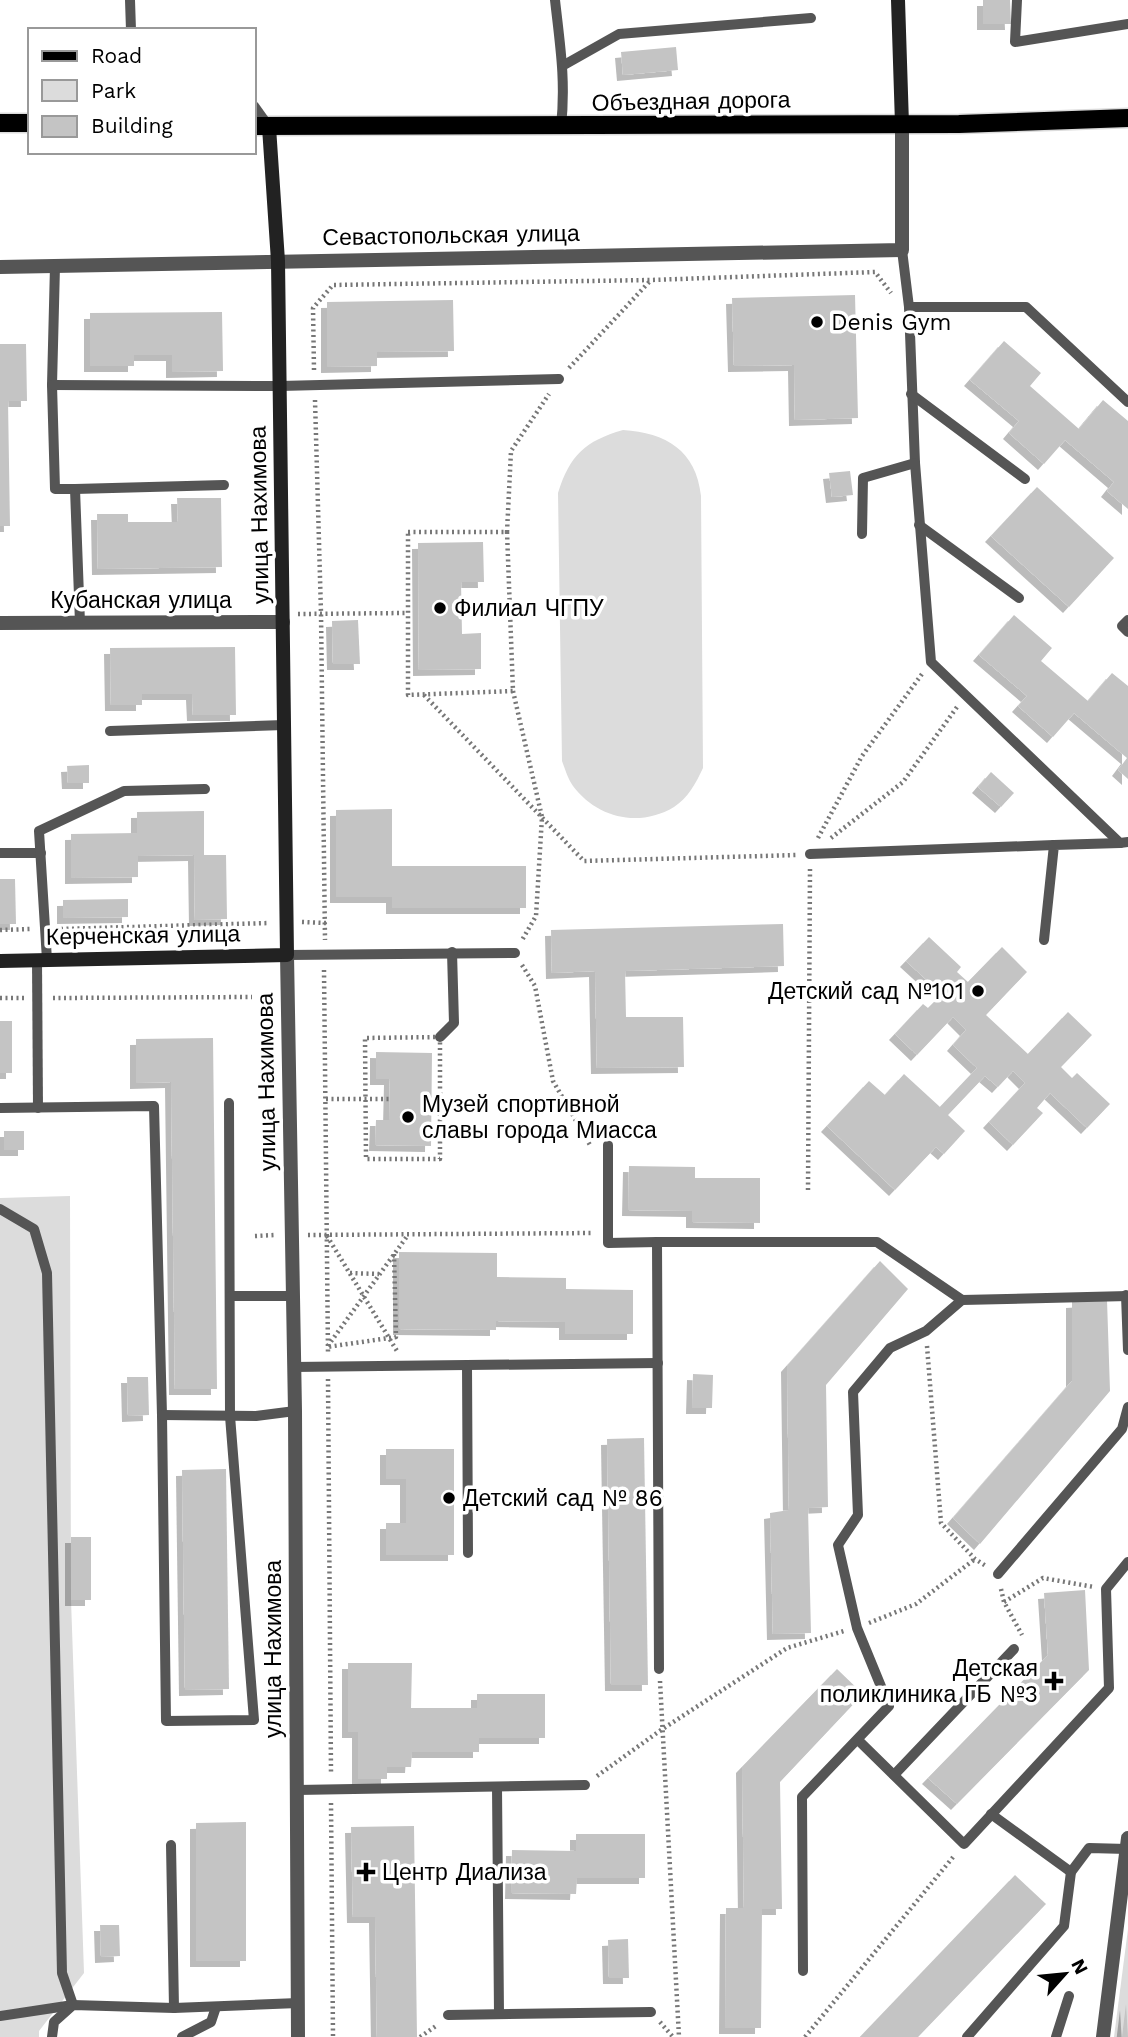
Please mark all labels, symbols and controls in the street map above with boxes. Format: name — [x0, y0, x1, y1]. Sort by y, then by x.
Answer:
legend — [28, 28, 256, 154]
text: Road — [91, 43, 142, 68]
text: Park — [91, 78, 136, 103]
street label: Объездная дорога — [591, 86, 791, 117]
text: Building — [91, 113, 173, 138]
street label: Севастопольская улица — [322, 220, 580, 251]
place label: Denis Gym — [831, 309, 951, 336]
marker: Denis Gym — [809, 314, 825, 330]
street label: улица Нахимова — [244, 425, 275, 604]
street label: Кубанская улица — [50, 587, 232, 614]
place label: Филиал ЧГПУ — [454, 595, 604, 622]
marker: Филиал ЧГПУ — [432, 600, 448, 616]
street label: Керченская улица — [46, 920, 241, 951]
place label: Детский сад №101 — [768, 978, 964, 1005]
marker: Детский сад №101 — [970, 983, 986, 999]
street label: улица Нахимова — [251, 992, 282, 1171]
place label: Музей спортивной славы города Миасса — [422, 1091, 657, 1144]
marker: Музей спортивной славы города Миасса — [400, 1109, 416, 1125]
place label: Детский сад № 86 — [463, 1485, 663, 1512]
marker: Детский сад № 86 — [441, 1490, 457, 1506]
street label: улица Нахимова — [260, 1560, 287, 1738]
place label: Детская поликлиника ГБ №3 — [820, 1655, 1038, 1708]
marker: Детская поликлиника ГБ №3 — [1044, 1671, 1064, 1691]
place label: Центр Диализа — [382, 1859, 547, 1886]
marker: Центр Диализа — [356, 1862, 376, 1882]
north arrow — [1030, 1939, 1100, 2009]
text: N — [1066, 1955, 1093, 1978]

